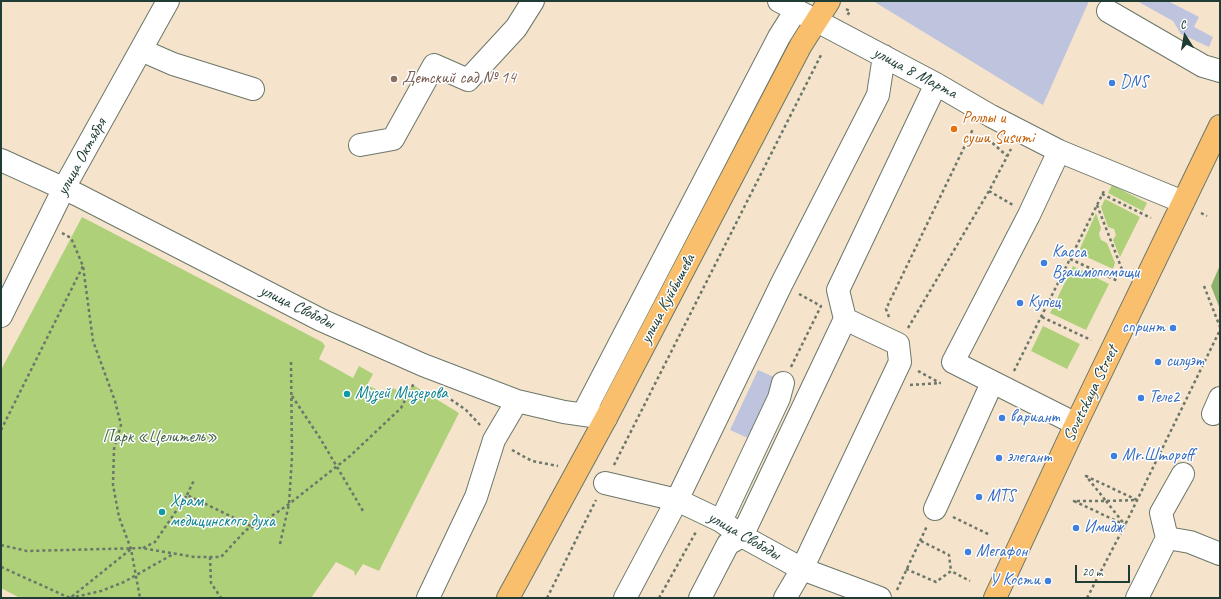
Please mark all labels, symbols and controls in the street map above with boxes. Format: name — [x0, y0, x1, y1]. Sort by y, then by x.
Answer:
north arrow — [1165, 16, 1205, 56]
text: С — [1179, 17, 1187, 32]
street label: улица 8 Марта — [870, 42, 960, 104]
place label: Детский сад № 14 — [402, 69, 516, 89]
place label: DNS — [1120, 73, 1148, 93]
marker: Детский сад № 14 — [389, 74, 399, 84]
marker: DNS — [1107, 78, 1117, 88]
place label: Роллы и суши Susumi — [962, 109, 1034, 149]
street label: улица Октября — [53, 115, 111, 199]
marker: Роллы и суши Susumi — [949, 124, 959, 134]
place label: Касса Взаимопомощи — [1052, 243, 1139, 283]
street label: улица Куйбышева — [636, 251, 700, 347]
marker: Касса Взаимопомощи — [1039, 258, 1049, 268]
street label: улица Свободы — [256, 280, 338, 334]
place label: Купец — [1028, 293, 1060, 313]
marker: Купец — [1015, 298, 1025, 308]
place label: спринт — [1122, 318, 1165, 338]
marker: спринт — [1168, 323, 1178, 333]
street label: Sovetskaya Street — [1059, 343, 1123, 445]
place label: силуэт — [1166, 352, 1203, 372]
marker: силуэт — [1153, 357, 1163, 367]
place label: Музей Мизерова — [355, 384, 448, 404]
place label: Теле2 — [1149, 388, 1179, 408]
marker: Музей Мизерова — [342, 389, 352, 399]
marker: Теле2 — [1136, 393, 1146, 403]
place label: вариант — [1010, 408, 1059, 428]
marker: вариант — [997, 413, 1007, 423]
park label: Парк «Целитель» — [103, 428, 217, 448]
place label: Mr.Шmopoff — [1122, 446, 1194, 466]
place label: элегант — [1007, 448, 1051, 468]
marker: Mr.Шmopoff — [1109, 451, 1119, 461]
marker: элегант — [994, 453, 1004, 463]
place label: MTS — [987, 487, 1015, 507]
place label: Храм медицинского духа — [170, 492, 275, 532]
marker: MTS — [974, 492, 984, 502]
marker: Храм медицинского духа — [157, 507, 167, 517]
street label: улица Свободы — [704, 507, 784, 565]
place label: Имидж — [1084, 518, 1122, 538]
marker: Имидж — [1071, 523, 1081, 533]
place label: Мегафон — [976, 542, 1027, 562]
marker: Мегафон — [963, 547, 973, 557]
scale bar — [1077, 557, 1132, 583]
text: 20 m — [1082, 564, 1102, 580]
place label: У Кости — [990, 571, 1040, 591]
marker: У Кости — [1043, 576, 1053, 586]

